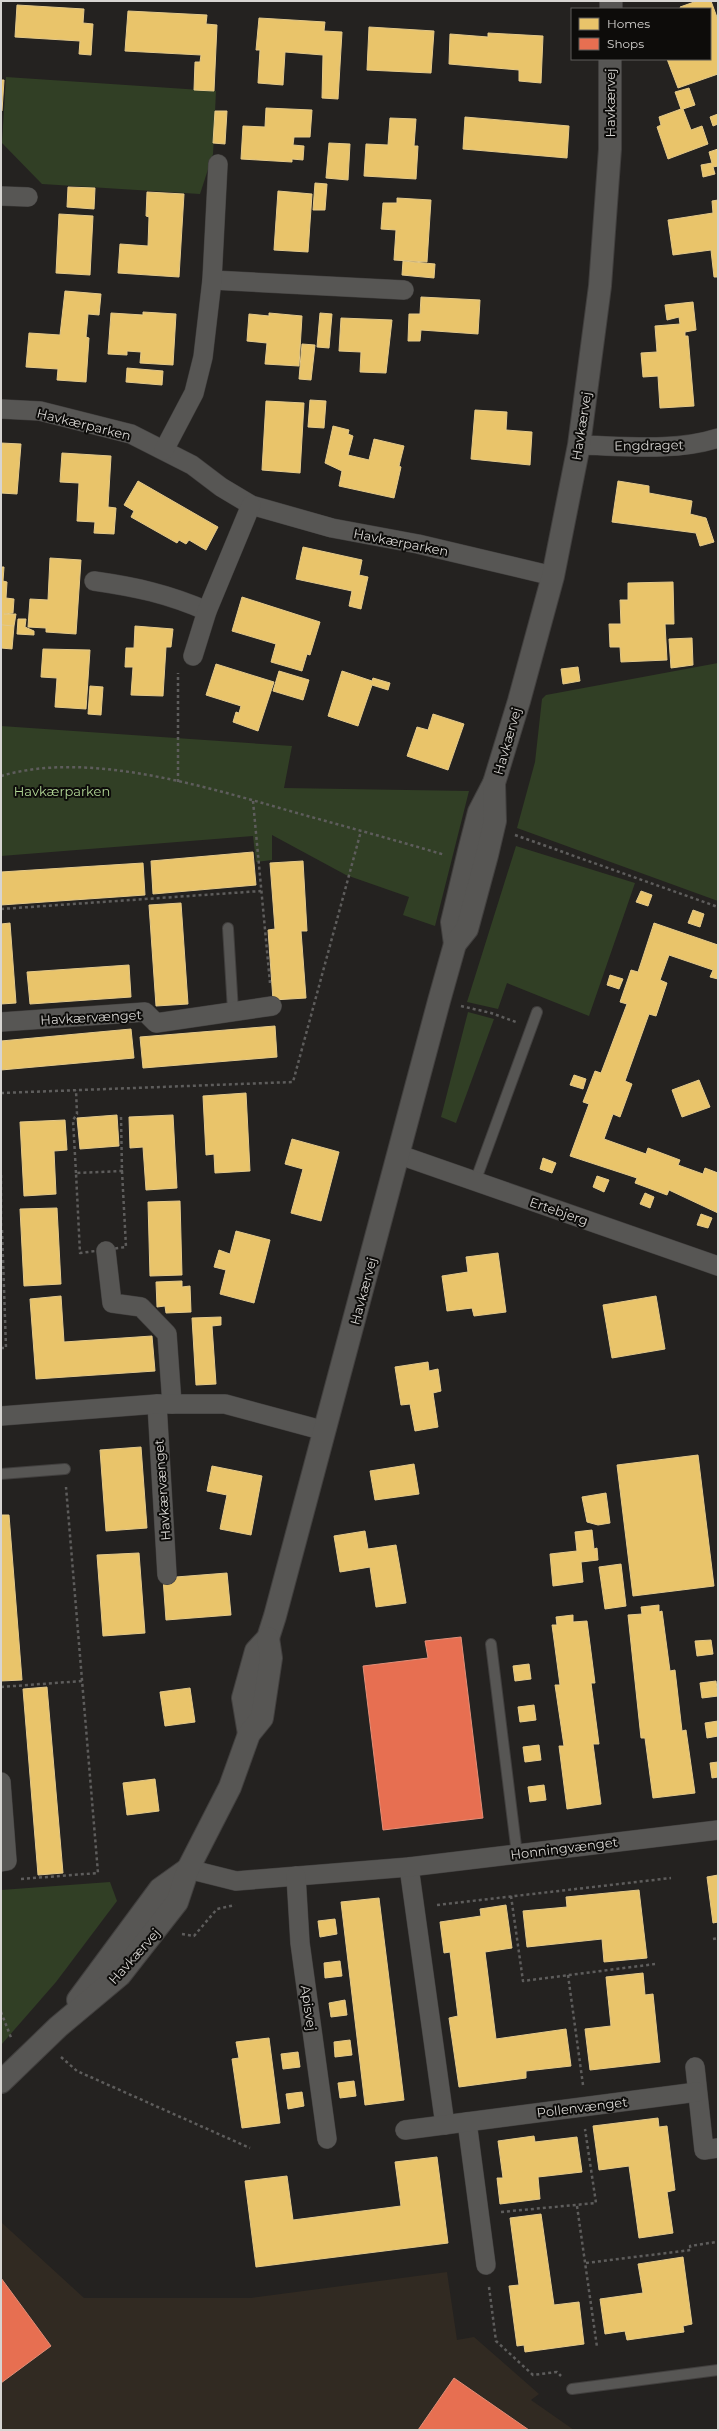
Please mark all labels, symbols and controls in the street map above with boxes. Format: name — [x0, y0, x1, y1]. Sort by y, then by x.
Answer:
legend — [571, 8, 711, 60]
text: Homes — [607, 16, 650, 31]
text: Shops — [607, 36, 644, 51]
street label: Havkærvej — [602, 68, 618, 138]
street label: Havkærvej — [568, 391, 594, 461]
street label: Havkærparken — [35, 405, 133, 443]
street label: Engdraget — [614, 436, 684, 454]
street label: Havkærparken — [352, 525, 450, 559]
street label: Havkærvej — [490, 706, 524, 776]
park label: Havkærparken — [14, 783, 110, 799]
street label: Havkærvænget — [40, 1006, 142, 1028]
street label: Ertebjerg — [527, 1193, 591, 1229]
street label: Havkærvej — [346, 1256, 380, 1326]
street label: Havkærvænget — [150, 1439, 174, 1541]
street label: Honningvænget — [509, 1833, 619, 1863]
street label: Havkærvej — [105, 1925, 163, 1987]
street label: Apisvej — [298, 1984, 320, 2032]
street label: Pollenvænget — [536, 2093, 628, 2121]

